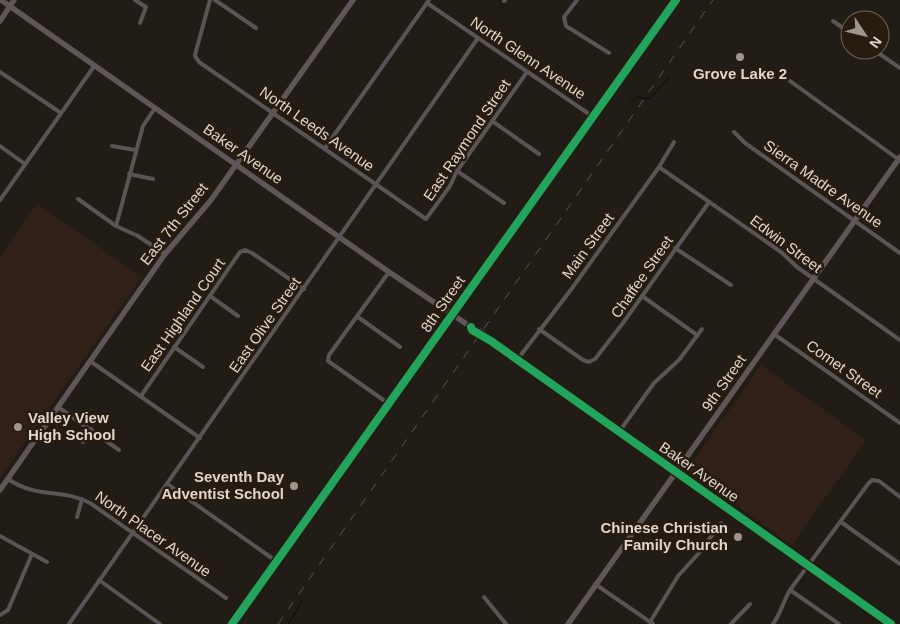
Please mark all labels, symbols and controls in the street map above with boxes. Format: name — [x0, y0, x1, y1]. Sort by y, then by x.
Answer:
north arrow — [840, 10, 890, 60]
street label: North Glenn Avenue — [468, 13, 589, 102]
text: N — [866, 34, 885, 51]
marker: Grove Lake 2 — [734, 51, 746, 63]
place label: Grove Lake 2 — [693, 65, 787, 82]
street label: East Raymond Street — [420, 75, 514, 204]
street label: North Leeds Avenue — [257, 83, 378, 174]
street label: Baker Avenue — [200, 120, 286, 187]
street label: Sierra Madre Avenue — [761, 136, 886, 231]
street label: East 7th Street — [136, 179, 211, 268]
street label: Main Street — [558, 209, 618, 282]
street label: Edwin Street — [747, 211, 826, 276]
street label: Chaffee Street — [607, 232, 677, 321]
street label: East Highland Court — [137, 254, 229, 375]
street label: 8th Street — [417, 272, 469, 335]
street label: East Olive Street — [225, 273, 304, 376]
street label: Comet Street — [803, 336, 886, 401]
street label: 9th Street — [698, 351, 750, 414]
place label: Valley View High School — [28, 409, 116, 443]
marker: Valley View High School — [12, 421, 24, 433]
street label: Baker Avenue — [656, 438, 742, 505]
place label: Seventh Day Adventist School — [161, 468, 285, 502]
marker: Seventh Day Adventist School — [288, 480, 300, 492]
street label: North Placer Avenue — [92, 487, 214, 580]
place label: Chinese Christian Family Church — [600, 519, 728, 553]
marker: Chinese Christian Family Church — [732, 531, 744, 543]

